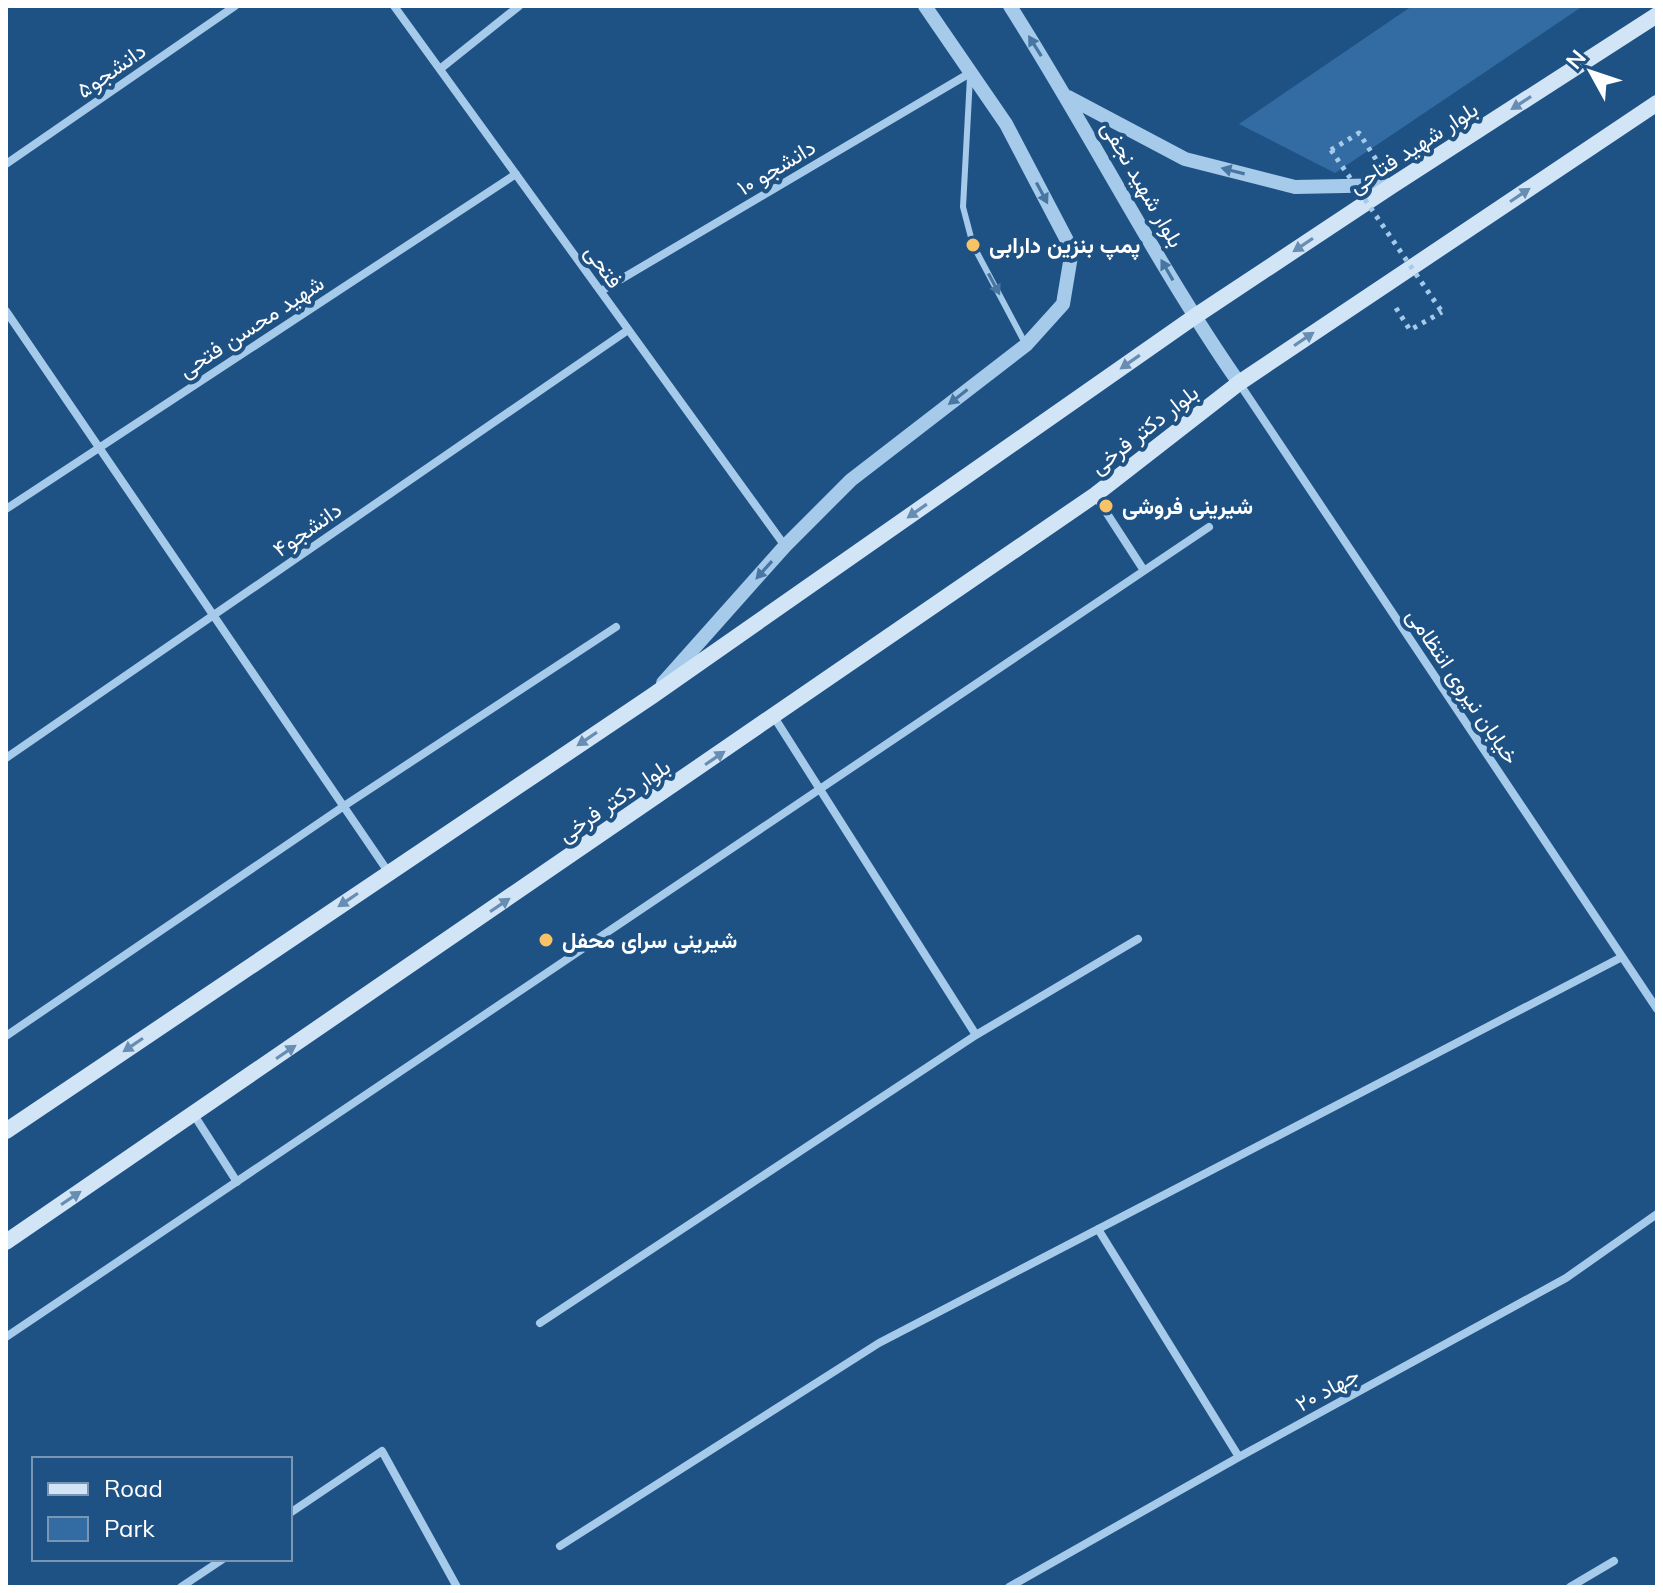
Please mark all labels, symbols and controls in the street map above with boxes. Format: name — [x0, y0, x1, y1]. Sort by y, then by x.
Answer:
north arrow — [1551, 32, 1631, 112]
one-way arrow — [1029, 35, 1043, 57]
street label: دانشجو۵ — [71, 36, 151, 104]
text: N — [1560, 44, 1592, 75]
street label: بلوار شهید فتاحی — [1343, 95, 1483, 199]
one-way arrow — [1510, 95, 1532, 110]
street label: بلوار شهید نجفی — [1095, 116, 1191, 252]
street label: دانشجو ۱۰ — [732, 133, 820, 201]
one-way arrow — [1220, 165, 1245, 177]
one-way arrow — [1035, 182, 1049, 204]
one-way arrow — [1510, 188, 1531, 203]
place label: پمپ بنزین دارابى — [989, 231, 1140, 261]
marker: پمپ بنزین دارابى — [964, 236, 982, 254]
one-way arrow — [1292, 237, 1314, 252]
street label: فتحی — [579, 239, 629, 293]
one-way arrow — [1160, 259, 1174, 281]
street label: شهید محسن فتحی — [173, 269, 329, 383]
one-way arrow — [987, 273, 1001, 296]
one-way arrow — [1293, 332, 1315, 347]
one-way arrow — [1120, 354, 1141, 369]
street label: بلوار دکتر فرخی — [1084, 378, 1204, 480]
one-way arrow — [948, 389, 968, 405]
place label: شیرینی فروشی — [1122, 492, 1253, 520]
street label: دانشجو۴ — [267, 495, 347, 563]
marker: شیرینی فروشی — [1097, 497, 1115, 515]
one-way arrow — [906, 503, 927, 518]
one-way arrow — [756, 560, 774, 579]
street label: خیابان نیروی انتظامی — [1401, 603, 1525, 769]
one-way arrow — [577, 731, 598, 746]
one-way arrow — [704, 751, 725, 766]
street label: بلوار دکتر فرخی — [552, 752, 676, 848]
one-way arrow — [338, 892, 359, 907]
one-way arrow — [490, 898, 511, 913]
place label: شیرینی سرای محفل — [562, 926, 737, 954]
marker: شیرینی سرای محفل — [537, 931, 555, 949]
one-way arrow — [122, 1038, 143, 1053]
one-way arrow — [275, 1045, 296, 1060]
one-way arrow — [60, 1191, 81, 1206]
street label: جهاد ۲۰ — [1290, 1360, 1364, 1418]
legend — [32, 1457, 292, 1561]
text: Road — [104, 1473, 163, 1503]
text: Park — [104, 1513, 155, 1543]

